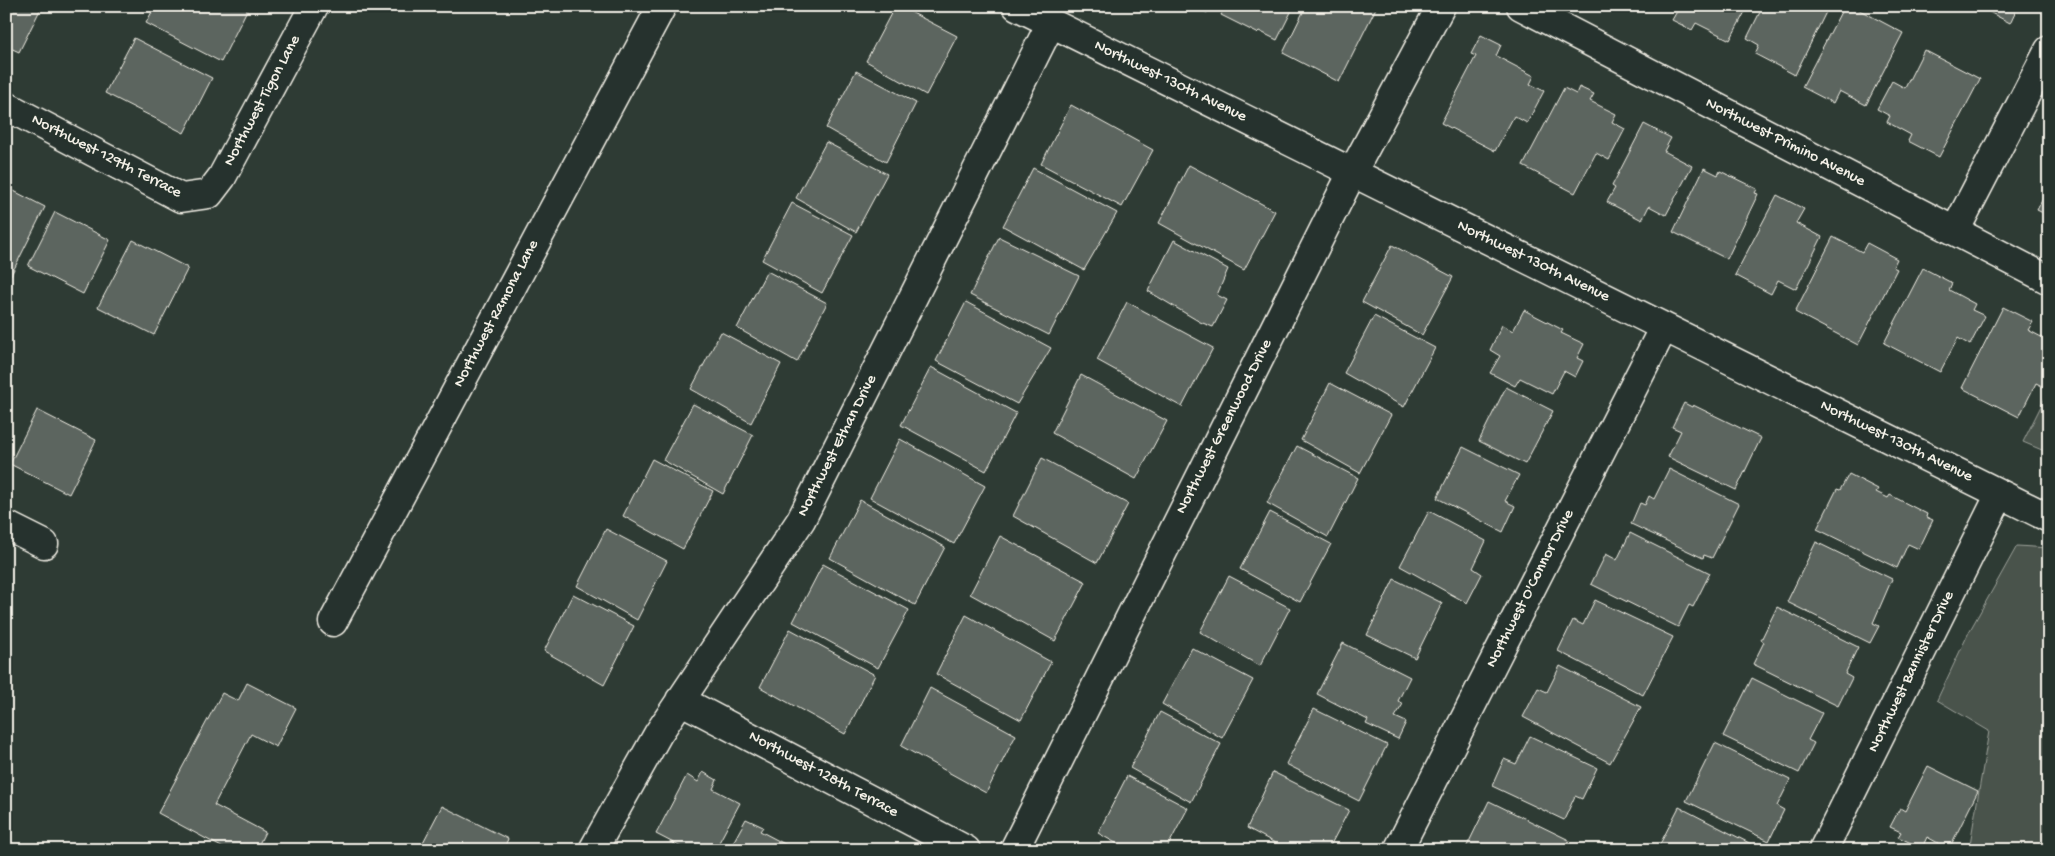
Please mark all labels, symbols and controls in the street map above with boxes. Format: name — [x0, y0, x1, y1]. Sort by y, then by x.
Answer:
street label: Northwest Tigon Lane — [220, 32, 306, 170]
street label: Northwest 130th Avenue — [1091, 37, 1250, 128]
street label: Northwest Primino Avenue — [1702, 94, 1869, 192]
street label: Northwest 129th Terrace — [28, 111, 185, 203]
street label: Northwest 130th Avenue — [1454, 217, 1613, 308]
street label: Northwest Ramona Lane — [450, 236, 544, 391]
street label: Northwest Greenwood Drive — [1173, 336, 1278, 517]
street label: Northwest Ethan Drive — [794, 371, 882, 520]
street label: Northwest 130th Avenue — [1817, 397, 1976, 488]
street label: Northwest O'Connor Drive — [1483, 506, 1580, 671]
street label: Northwest Bannister Drive — [1865, 588, 1960, 756]
street label: Northwest 128th Terrace — [745, 727, 902, 823]

